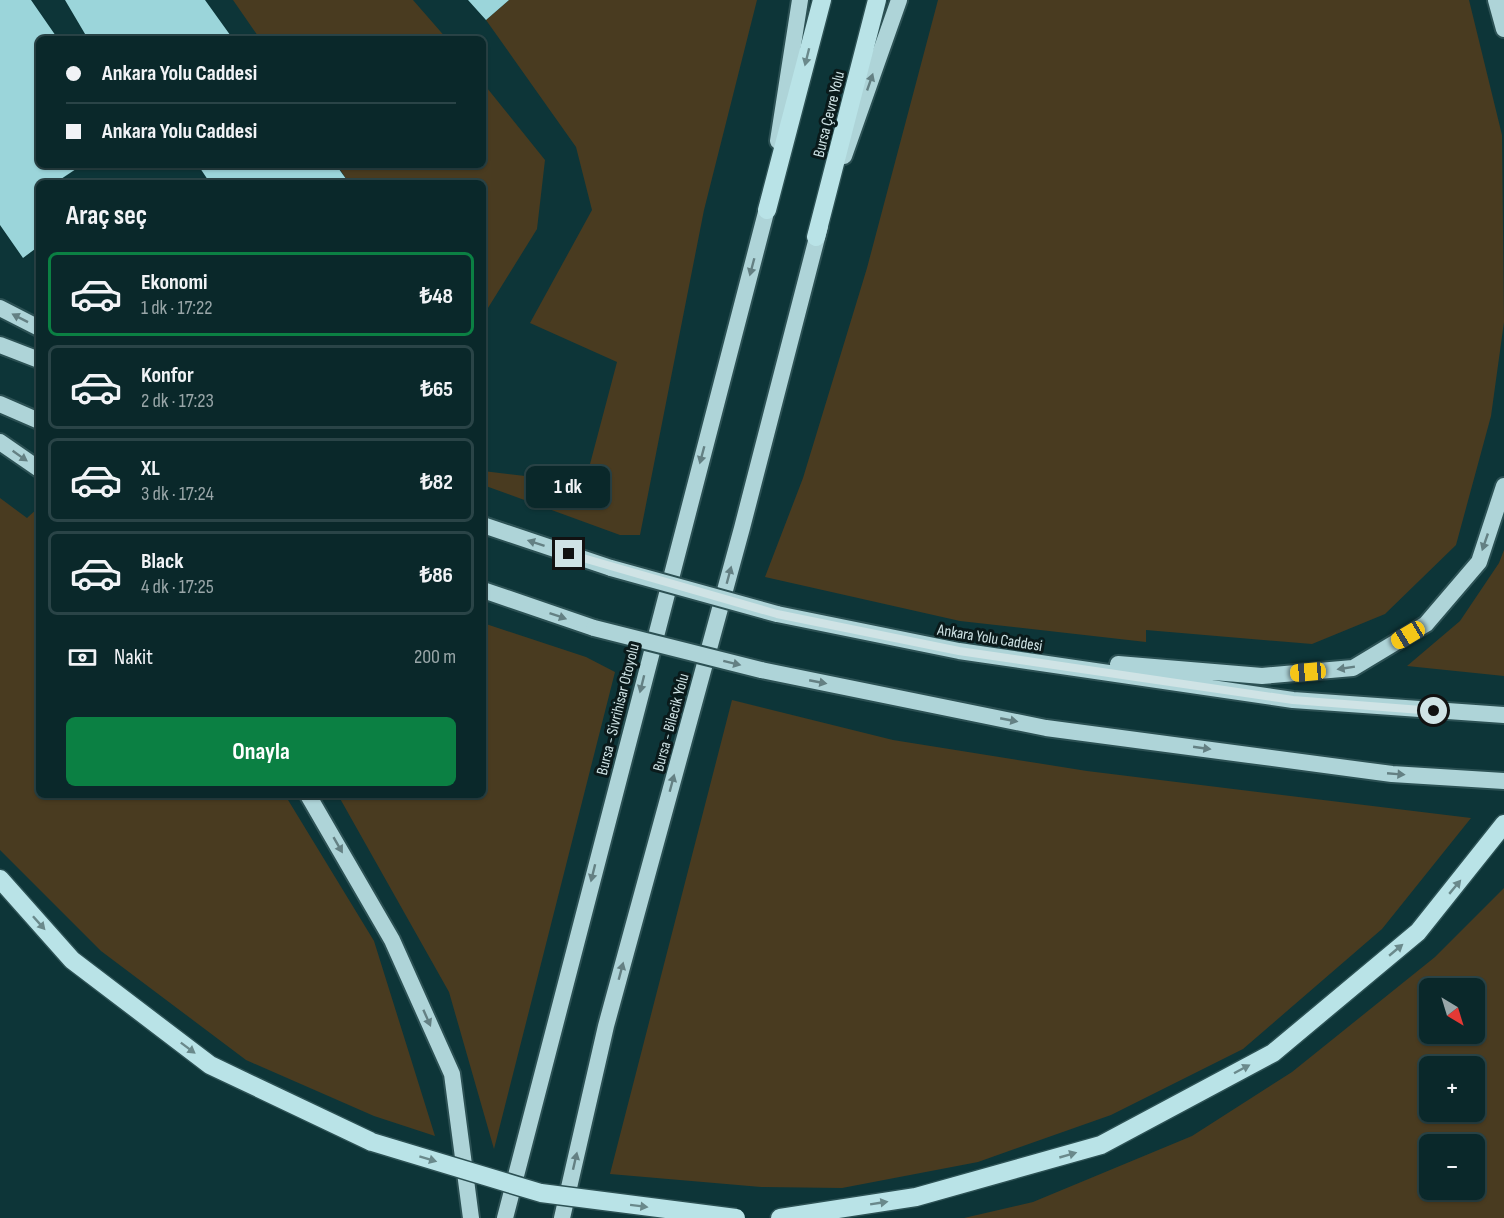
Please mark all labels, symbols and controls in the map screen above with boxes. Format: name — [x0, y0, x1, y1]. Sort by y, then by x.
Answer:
one-way arrow — [802, 48, 811, 66]
text: Ankara Yolu Caddesi — [102, 60, 257, 87]
street label: Bursa Çevre Yolu — [810, 69, 849, 159]
one-way arrow — [866, 73, 876, 91]
text: Ankara Yolu Caddesi — [102, 118, 257, 145]
text: Araç seç — [66, 200, 147, 232]
one-way arrow — [747, 258, 757, 276]
icon: car — [69, 267, 123, 321]
text: Ekonomi — [141, 269, 207, 296]
text: ₺48 — [420, 283, 453, 310]
text: 1 dk · 17:22 — [141, 296, 213, 320]
one-way arrow — [11, 313, 28, 323]
icon: car — [69, 360, 123, 414]
text: Konfor — [141, 362, 194, 389]
text: ₺65 — [420, 376, 453, 403]
text: 2 dk · 17:23 — [141, 389, 214, 413]
one-way arrow — [696, 446, 706, 464]
one-way arrow — [11, 450, 27, 462]
icon: car — [69, 453, 123, 507]
text: XL — [141, 455, 160, 482]
callout: 1 dk — [527, 467, 611, 509]
text: ₺82 — [420, 469, 453, 496]
text: 1 dk — [554, 475, 582, 499]
text: 3 dk · 17:24 — [141, 482, 214, 506]
one-way arrow — [1480, 533, 1490, 551]
one-way arrow — [527, 537, 545, 547]
route end — [555, 540, 582, 567]
icon: car — [69, 546, 123, 600]
text: Black — [141, 548, 183, 575]
text: ₺86 — [420, 562, 453, 589]
one-way arrow — [725, 566, 734, 584]
text: 4 dk · 17:25 — [141, 575, 214, 599]
one-way arrow — [549, 611, 567, 621]
car — [1388, 618, 1428, 652]
street label: Ankara Yolu Caddesi — [935, 621, 1044, 656]
icon: cash — [66, 641, 99, 674]
street label: Bursa - Sivrihisar Otoyolu — [593, 642, 644, 777]
text: Nakit — [114, 644, 153, 671]
text: 200 m — [414, 645, 456, 669]
one-way arrow — [724, 659, 742, 668]
car — [1289, 661, 1327, 683]
one-way arrow — [1336, 664, 1355, 673]
street label: Bursa - Bilecik Yolu — [649, 671, 694, 773]
one-way arrow — [636, 675, 646, 694]
one-way arrow — [809, 678, 828, 687]
route start — [1420, 697, 1447, 724]
one-way arrow — [1000, 716, 1019, 725]
button: Onayla — [66, 717, 456, 786]
one-way arrow — [1193, 744, 1212, 753]
one-way arrow — [1386, 769, 1405, 778]
one-way arrow — [668, 774, 677, 792]
one-way arrow — [332, 837, 342, 854]
one-way arrow — [588, 864, 598, 882]
one-way arrow — [1449, 879, 1462, 895]
one-way arrow — [32, 915, 45, 930]
one-way arrow — [1388, 944, 1403, 957]
one-way arrow — [616, 962, 626, 981]
north arrow — [1419, 978, 1485, 1044]
map controls — [1419, 978, 1485, 1200]
one-way arrow — [423, 1010, 432, 1027]
one-way arrow — [180, 1042, 196, 1054]
button: + — [1419, 1056, 1485, 1122]
one-way arrow — [1234, 1064, 1251, 1074]
button: − — [1419, 1134, 1485, 1200]
one-way arrow — [1059, 1149, 1077, 1159]
one-way arrow — [571, 1151, 580, 1170]
one-way arrow — [419, 1155, 437, 1164]
one-way arrow — [870, 1198, 889, 1207]
one-way arrow — [629, 1201, 648, 1210]

